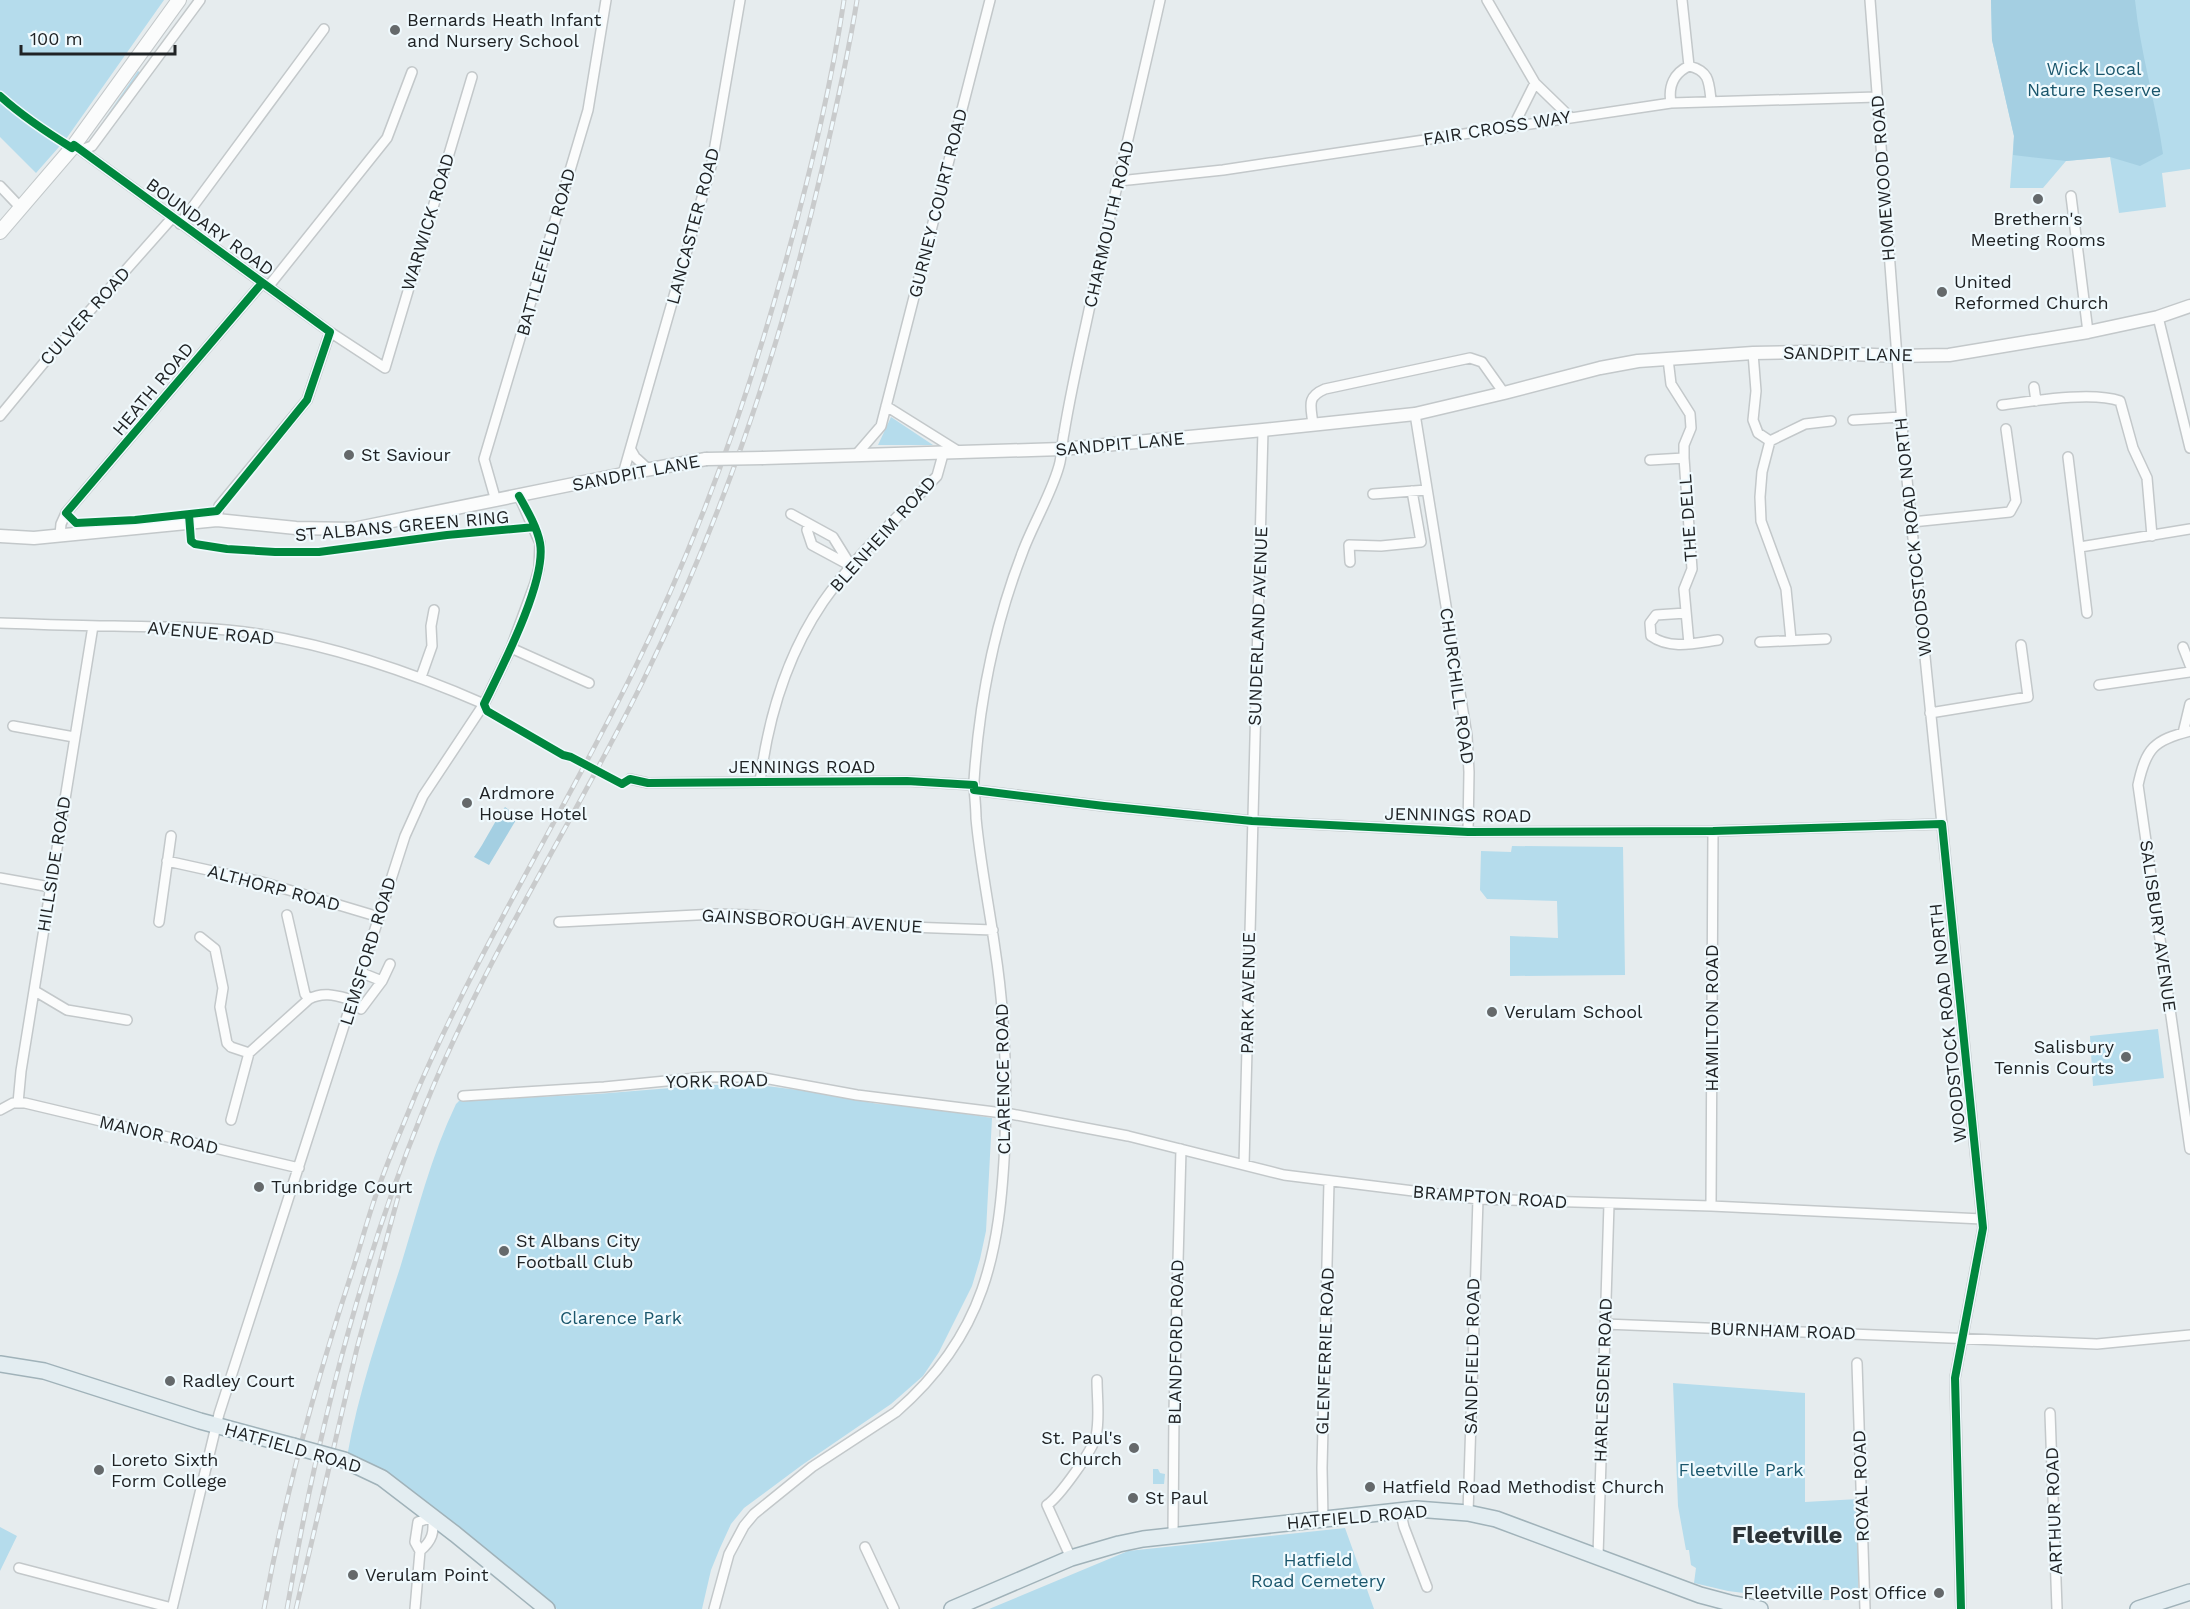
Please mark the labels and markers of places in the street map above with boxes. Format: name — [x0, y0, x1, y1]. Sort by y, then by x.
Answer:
place label: Bernards Heath Infant and Nursery School — [407, 9, 602, 51]
marker: Bernards Heath Infant and Nursery School — [388, 23, 402, 37]
marker: Brethern's Meeting Rooms — [2031, 192, 2045, 206]
place label: Brethern's Meeting Rooms — [1971, 208, 2105, 250]
place label: United Reformed Church — [1954, 271, 2109, 313]
marker: United Reformed Church — [1935, 285, 1949, 299]
place label: St Saviour — [361, 444, 451, 465]
marker: St Saviour — [342, 448, 356, 462]
place label: Ardmore House Hotel — [479, 782, 588, 824]
marker: Ardmore House Hotel — [460, 796, 474, 810]
place label: Verulam School — [1504, 1001, 1643, 1022]
marker: Verulam School — [1485, 1005, 1499, 1019]
place label: Salisbury Tennis Courts — [1994, 1036, 2115, 1078]
marker: Salisbury Tennis Courts — [2119, 1050, 2133, 1064]
place label: Tunbridge Court — [271, 1176, 413, 1197]
marker: Tunbridge Court — [252, 1180, 266, 1194]
place label: St Albans City Football Club — [516, 1230, 641, 1272]
marker: St Albans City Football Club — [497, 1244, 511, 1258]
place label: Radley Court — [182, 1370, 295, 1391]
marker: Radley Court — [163, 1374, 177, 1388]
place label: St. Paul's Church — [1041, 1427, 1122, 1469]
marker: St. Paul's Church — [1127, 1441, 1141, 1455]
place label: Loreto Sixth Form College — [111, 1449, 227, 1491]
marker: Loreto Sixth Form College — [92, 1463, 106, 1477]
place label: Hatfield Road Methodist Church — [1382, 1476, 1664, 1497]
marker: Hatfield Road Methodist Church — [1363, 1480, 1377, 1494]
place label: St Paul — [1145, 1487, 1208, 1508]
marker: St Paul — [1126, 1491, 1140, 1505]
place label: Verulam Point — [365, 1564, 489, 1585]
marker: Verulam Point — [346, 1568, 360, 1582]
place label: Fleetville Post Office — [1743, 1582, 1927, 1603]
marker: Fleetville Post Office — [1932, 1586, 1946, 1600]

